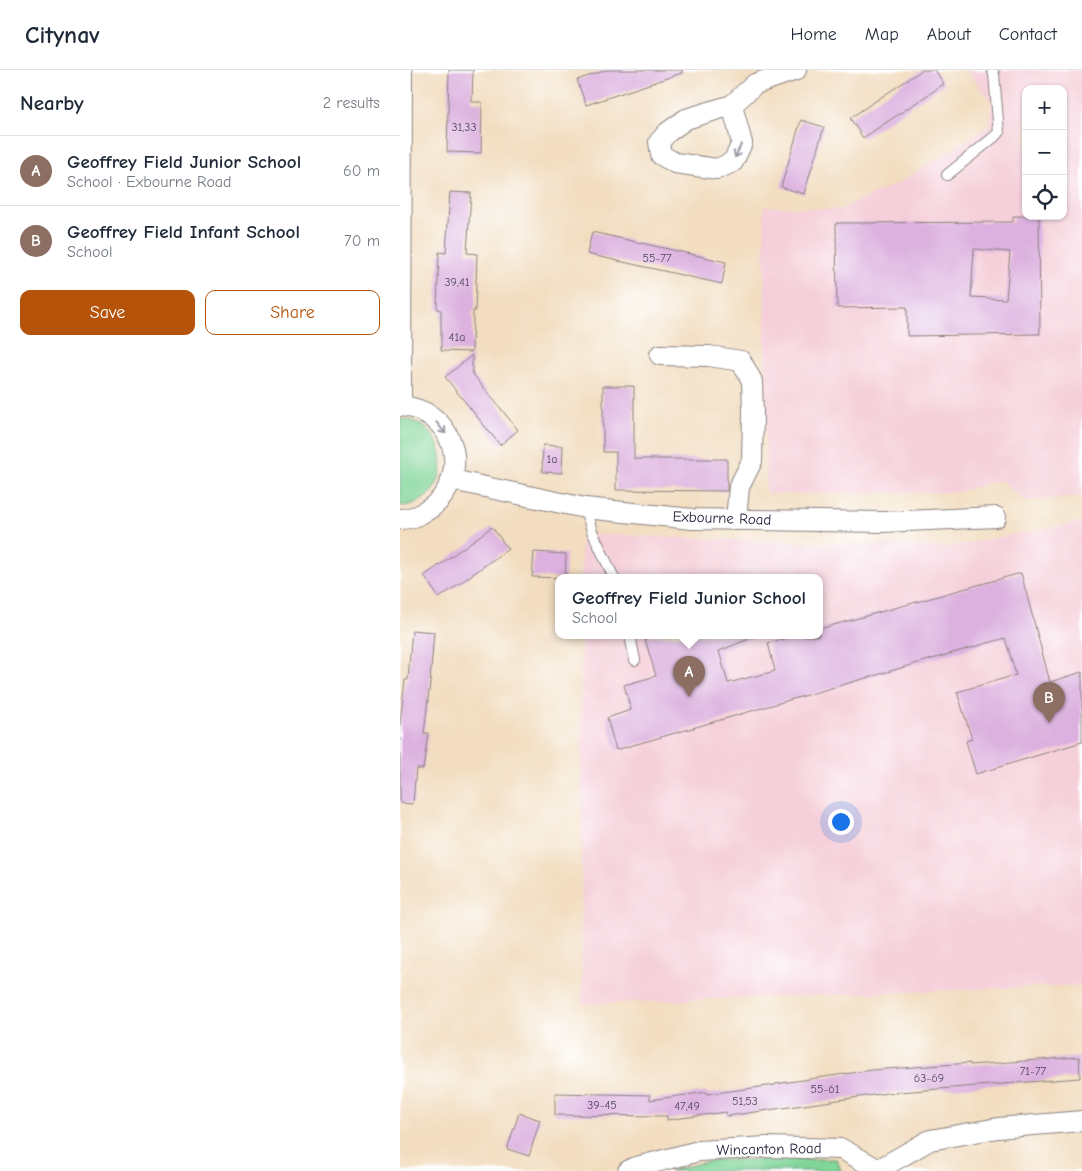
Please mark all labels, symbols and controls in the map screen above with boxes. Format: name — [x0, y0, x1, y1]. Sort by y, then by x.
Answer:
text: Citynav — [25, 21, 100, 49]
text: Home — [790, 24, 837, 45]
text: Map — [865, 24, 899, 45]
text: About — [927, 24, 971, 45]
text: Contact — [999, 24, 1057, 45]
map controls — [1022, 85, 1067, 220]
button: + — [1022, 85, 1067, 130]
text: Nearby — [20, 91, 84, 115]
text: 2 results — [323, 94, 380, 112]
house number: 31,33 — [452, 120, 476, 134]
button: − — [1022, 130, 1067, 175]
one-way arrow — [733, 143, 742, 158]
text: Geoffrey Field Junior School — [67, 151, 301, 173]
text: A — [32, 162, 40, 180]
text: 60 m — [343, 162, 380, 180]
text: School · Exbourne Road — [67, 173, 232, 191]
button: locate — [1022, 175, 1067, 220]
text: Geoffrey Field Infant School — [67, 221, 300, 243]
text: B — [31, 232, 41, 250]
text: 70 m — [344, 232, 380, 250]
text: School — [67, 243, 113, 261]
house number: 55-77 — [642, 251, 672, 265]
house number: 39,41 — [445, 275, 470, 289]
button: Save — [20, 290, 195, 335]
button: Share — [205, 290, 380, 335]
house number: 41a — [449, 330, 465, 344]
one-way arrow — [436, 421, 447, 434]
house number: 1a — [547, 452, 557, 466]
street label: Exbourne Road — [672, 507, 772, 529]
popup — [555, 574, 823, 639]
text: Geoffrey Field Junior School — [572, 587, 806, 609]
text: School — [572, 609, 617, 627]
pin: A — [673, 656, 705, 697]
pin: B — [1033, 682, 1065, 723]
your location — [828, 809, 854, 835]
house number: 71-77 — [1020, 1064, 1047, 1078]
house number: 63-69 — [914, 1071, 944, 1085]
house number: 55-61 — [810, 1082, 840, 1096]
house number: 51,53 — [732, 1094, 758, 1108]
house number: 39-45 — [587, 1098, 617, 1112]
house number: 47,49 — [674, 1099, 700, 1113]
street label: Wincanton Road — [716, 1139, 822, 1159]

